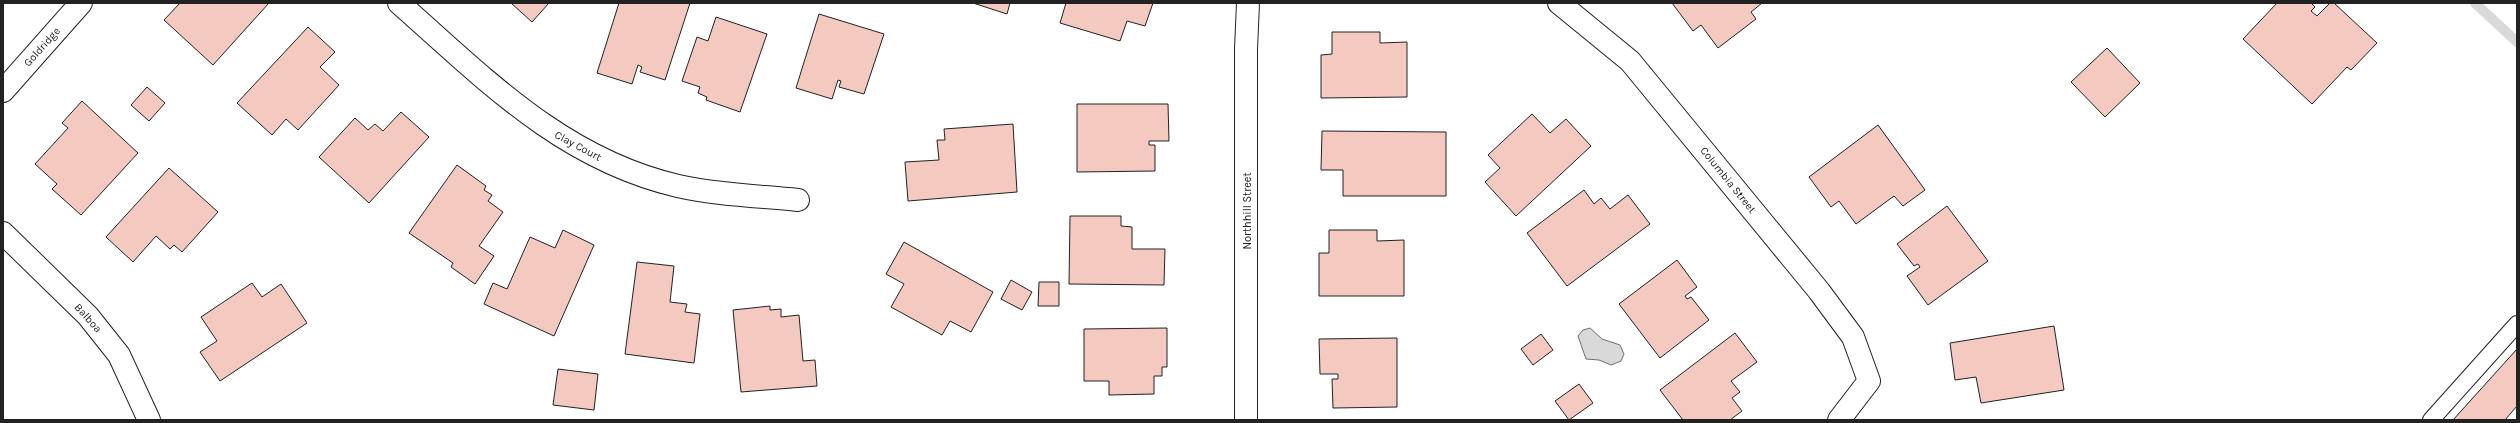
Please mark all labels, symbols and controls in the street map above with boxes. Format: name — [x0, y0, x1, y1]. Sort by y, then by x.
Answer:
street label: Goldridge — [21, 24, 63, 69]
street label: Clay Court — [552, 128, 604, 164]
street label: Columbia Street — [1697, 144, 1759, 216]
street label: Northhill Street — [1241, 172, 1254, 250]
street label: Balboa — [72, 301, 104, 335]

